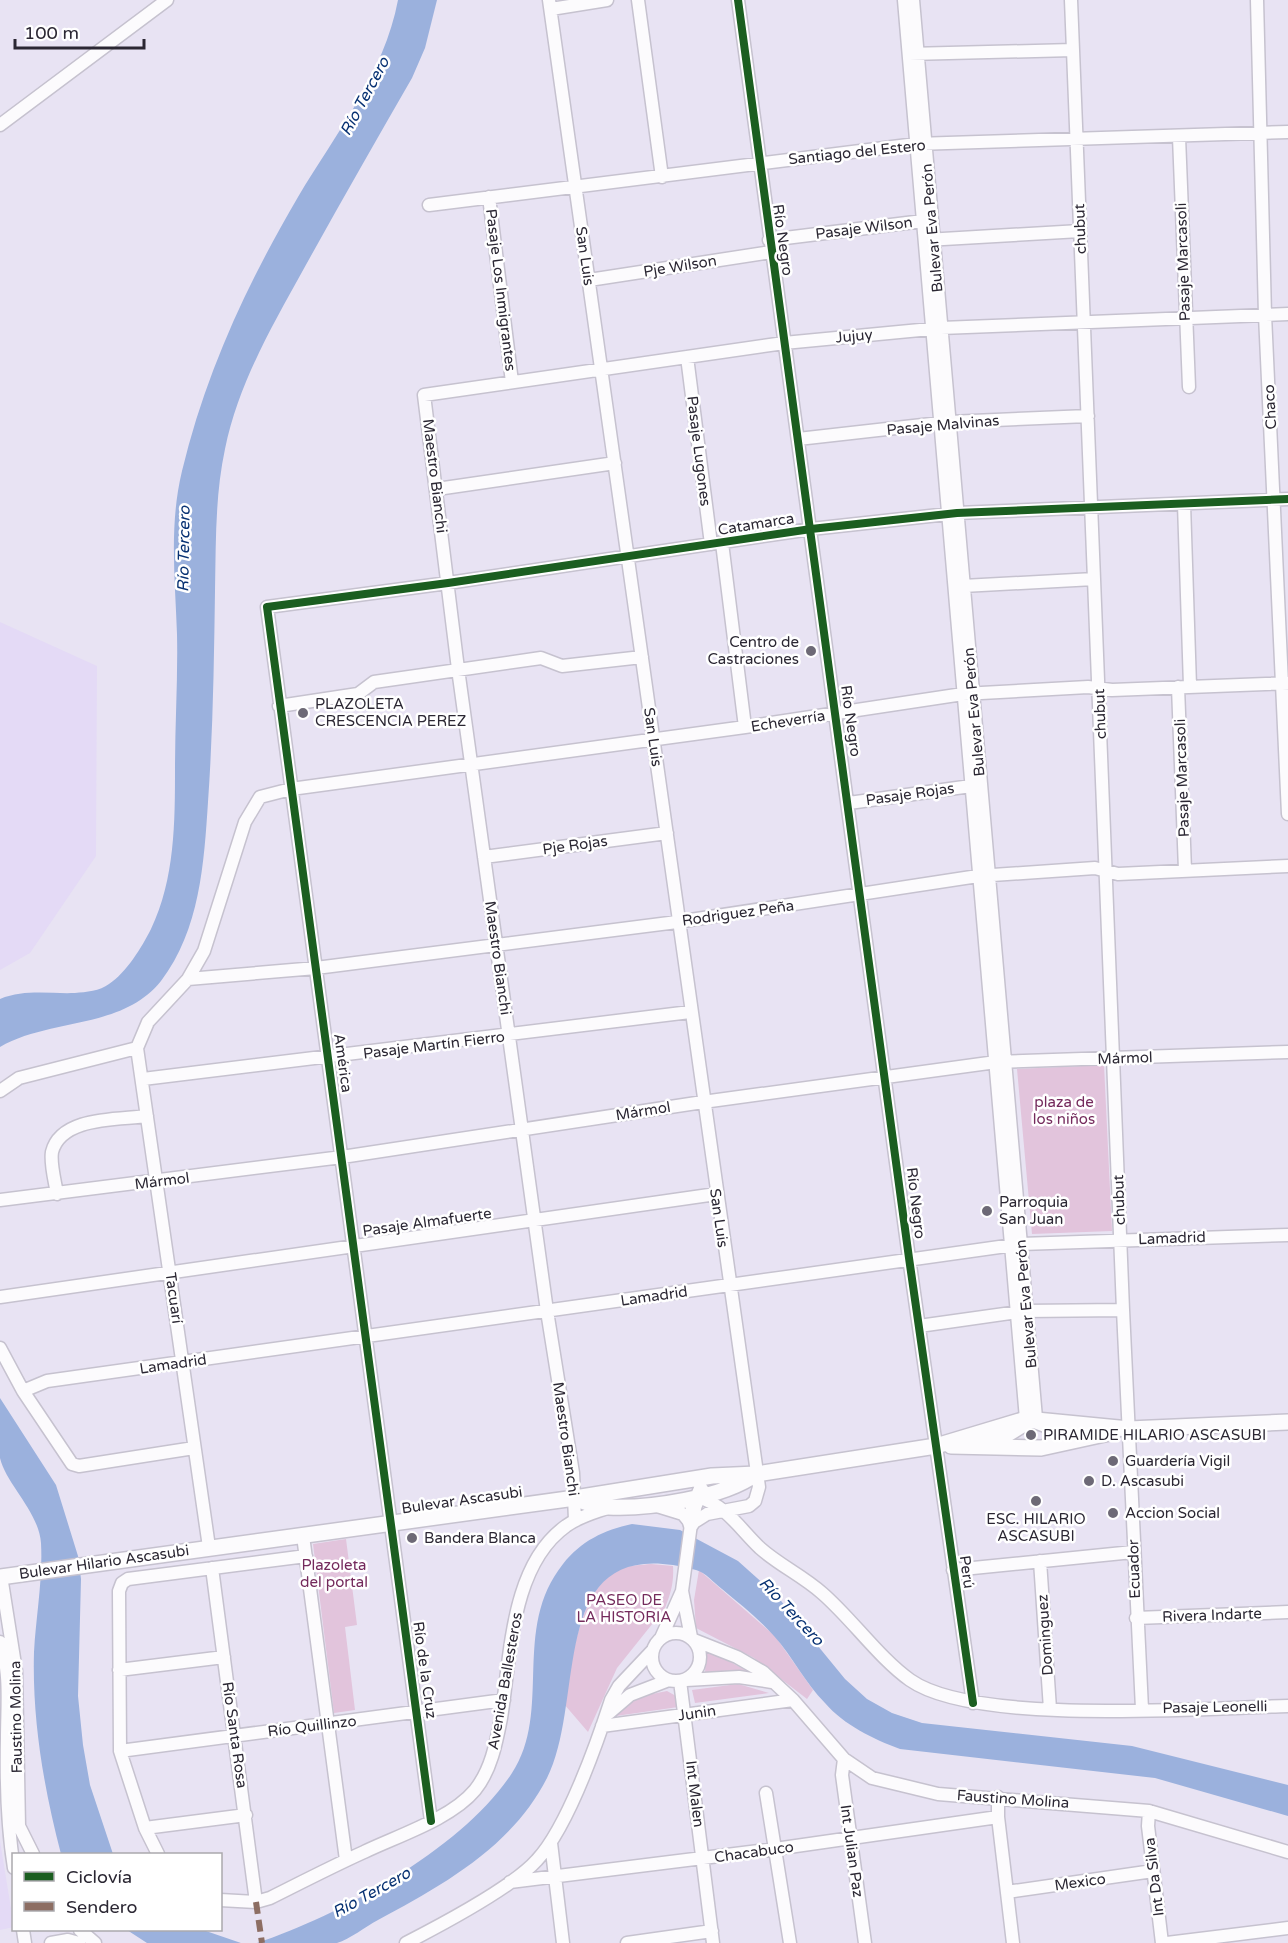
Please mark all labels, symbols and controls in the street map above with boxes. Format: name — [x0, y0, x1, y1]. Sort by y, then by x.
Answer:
scale bar — [15, 12, 144, 50]
text: 100 m — [24, 22, 79, 44]
water label: Río Tercero — [336, 53, 395, 139]
street label: Santiago del Estero — [787, 136, 927, 168]
street label: Bulevar Eva Perón — [917, 163, 947, 293]
street label: Pasaje Marcasoli — [1172, 202, 1194, 322]
street label: Río Negro — [769, 203, 797, 277]
street label: chubut — [1070, 203, 1090, 255]
street label: Pasaje Los Inmigrantes — [482, 208, 520, 372]
street label: Pasaje Wilson — [814, 213, 914, 243]
street label: San Luis — [572, 225, 598, 287]
street label: Pje Wilson — [642, 251, 718, 281]
street label: Jujuy — [835, 325, 873, 347]
street label: Chaco — [1260, 384, 1280, 430]
street label: Pasaje Lugones — [683, 395, 715, 507]
street label: Pasaje Malvinas — [886, 411, 1000, 439]
street label: Maestro Bianchi — [419, 418, 451, 534]
water label: Río Tercero — [173, 505, 195, 592]
street label: Catamarca — [717, 509, 795, 539]
place label: Centro de Castraciones — [707, 633, 799, 668]
marker: Centro de Castraciones — [804, 644, 818, 658]
street label: Bulevar Eva Perón — [959, 647, 989, 777]
street label: Río Negro — [837, 684, 865, 758]
street label: chubut — [1090, 688, 1110, 740]
place label: PLAZOLETA CRESCENCIA PEREZ — [315, 695, 466, 730]
marker: PLAZOLETA CRESCENCIA PEREZ — [296, 706, 310, 720]
street label: San Luis — [640, 706, 666, 768]
street label: Echeverría — [750, 706, 826, 736]
street label: Pasaje Marcasoli — [1171, 718, 1193, 838]
street label: Pasaje Rojas — [865, 779, 955, 809]
street label: Pje Rojas — [541, 832, 609, 858]
street label: Rodriguez Peña — [681, 896, 795, 930]
street label: Maestro Bianchi — [481, 900, 515, 1016]
street label: Pasaje Martín Fierro — [362, 1027, 506, 1063]
street label: América — [330, 1032, 356, 1094]
street label: Mármol — [1097, 1048, 1153, 1068]
park label: plaza de los niños — [1033, 1093, 1095, 1128]
street label: Mármol — [614, 1098, 672, 1124]
street label: Río Negro — [903, 1166, 929, 1240]
street label: Mármol — [133, 1169, 191, 1193]
street label: chubut — [1109, 1174, 1129, 1226]
street label: San Luis — [706, 1187, 732, 1249]
place label: Parroquia San Juan — [999, 1193, 1068, 1228]
street label: Pasaje Almafuerte — [361, 1204, 493, 1240]
marker: Parroquia San Juan — [980, 1204, 994, 1218]
street label: Lamadrid — [1138, 1228, 1206, 1248]
street label: Bulevar Eva Perón — [1011, 1239, 1041, 1369]
street label: Tacuarí — [162, 1271, 187, 1325]
street label: Lamadrid — [619, 1282, 689, 1310]
street label: Lamadrid — [138, 1350, 208, 1378]
street label: Maestro Bianchi — [549, 1381, 583, 1497]
place label: PIRAMIDE HILARIO ASCASUBI — [1043, 1426, 1266, 1444]
marker: PIRAMIDE HILARIO ASCASUBI — [1024, 1428, 1038, 1442]
place label: Guardería Vigil — [1125, 1452, 1230, 1470]
marker: Guardería Vigil — [1106, 1454, 1120, 1468]
place label: D. Ascasubi — [1101, 1472, 1184, 1490]
marker: D. Ascasubi — [1082, 1474, 1096, 1488]
street label: Bulevar Ascasubi — [400, 1483, 524, 1517]
marker: ESC. HILARIO ASCASUBI — [1029, 1494, 1043, 1508]
place label: Accion Social — [1125, 1504, 1220, 1522]
marker: Accion Social — [1106, 1506, 1120, 1520]
place label: ESC. HILARIO ASCASUBI — [986, 1510, 1086, 1545]
place label: Bandera Blanca — [424, 1529, 536, 1547]
marker: Bandera Blanca — [405, 1531, 419, 1545]
street label: Ecuador — [1124, 1539, 1144, 1599]
street label: Bulevar Hilario Ascasubi — [18, 1541, 190, 1583]
street label: Perú — [956, 1554, 978, 1590]
park label: Plazoleta del portal — [300, 1556, 368, 1591]
water label: Río Tercero — [755, 1573, 829, 1651]
park label: PASEO DE LA HISTORIA — [577, 1591, 671, 1626]
street label: Dominguez — [1033, 1594, 1057, 1676]
street label: Rivera Indarte — [1162, 1604, 1262, 1626]
street label: Avenida Ballesteros — [484, 1611, 526, 1751]
street label: Río de la Cruz — [409, 1620, 441, 1720]
street label: Faustino Molina — [6, 1661, 26, 1773]
street label: Río Santa Rosa — [219, 1680, 251, 1790]
street label: Pasaje Leonelli — [1162, 1697, 1268, 1717]
street label: Junin — [677, 1701, 717, 1725]
street label: Río Quillinzo — [267, 1712, 357, 1740]
street label: Int Malen — [682, 1760, 708, 1828]
street label: Faustino Molina — [956, 1786, 1070, 1812]
street label: Int Julian Paz — [837, 1804, 867, 1898]
street label: Int Da Silva — [1140, 1837, 1168, 1917]
street label: Chacabuco — [713, 1838, 795, 1866]
legend — [12, 1853, 222, 1931]
water label: Río Tercero — [329, 1863, 415, 1922]
text: Ciclovía — [66, 1866, 132, 1888]
street label: Mexico — [1053, 1869, 1107, 1895]
text: Sendero — [66, 1896, 137, 1918]

